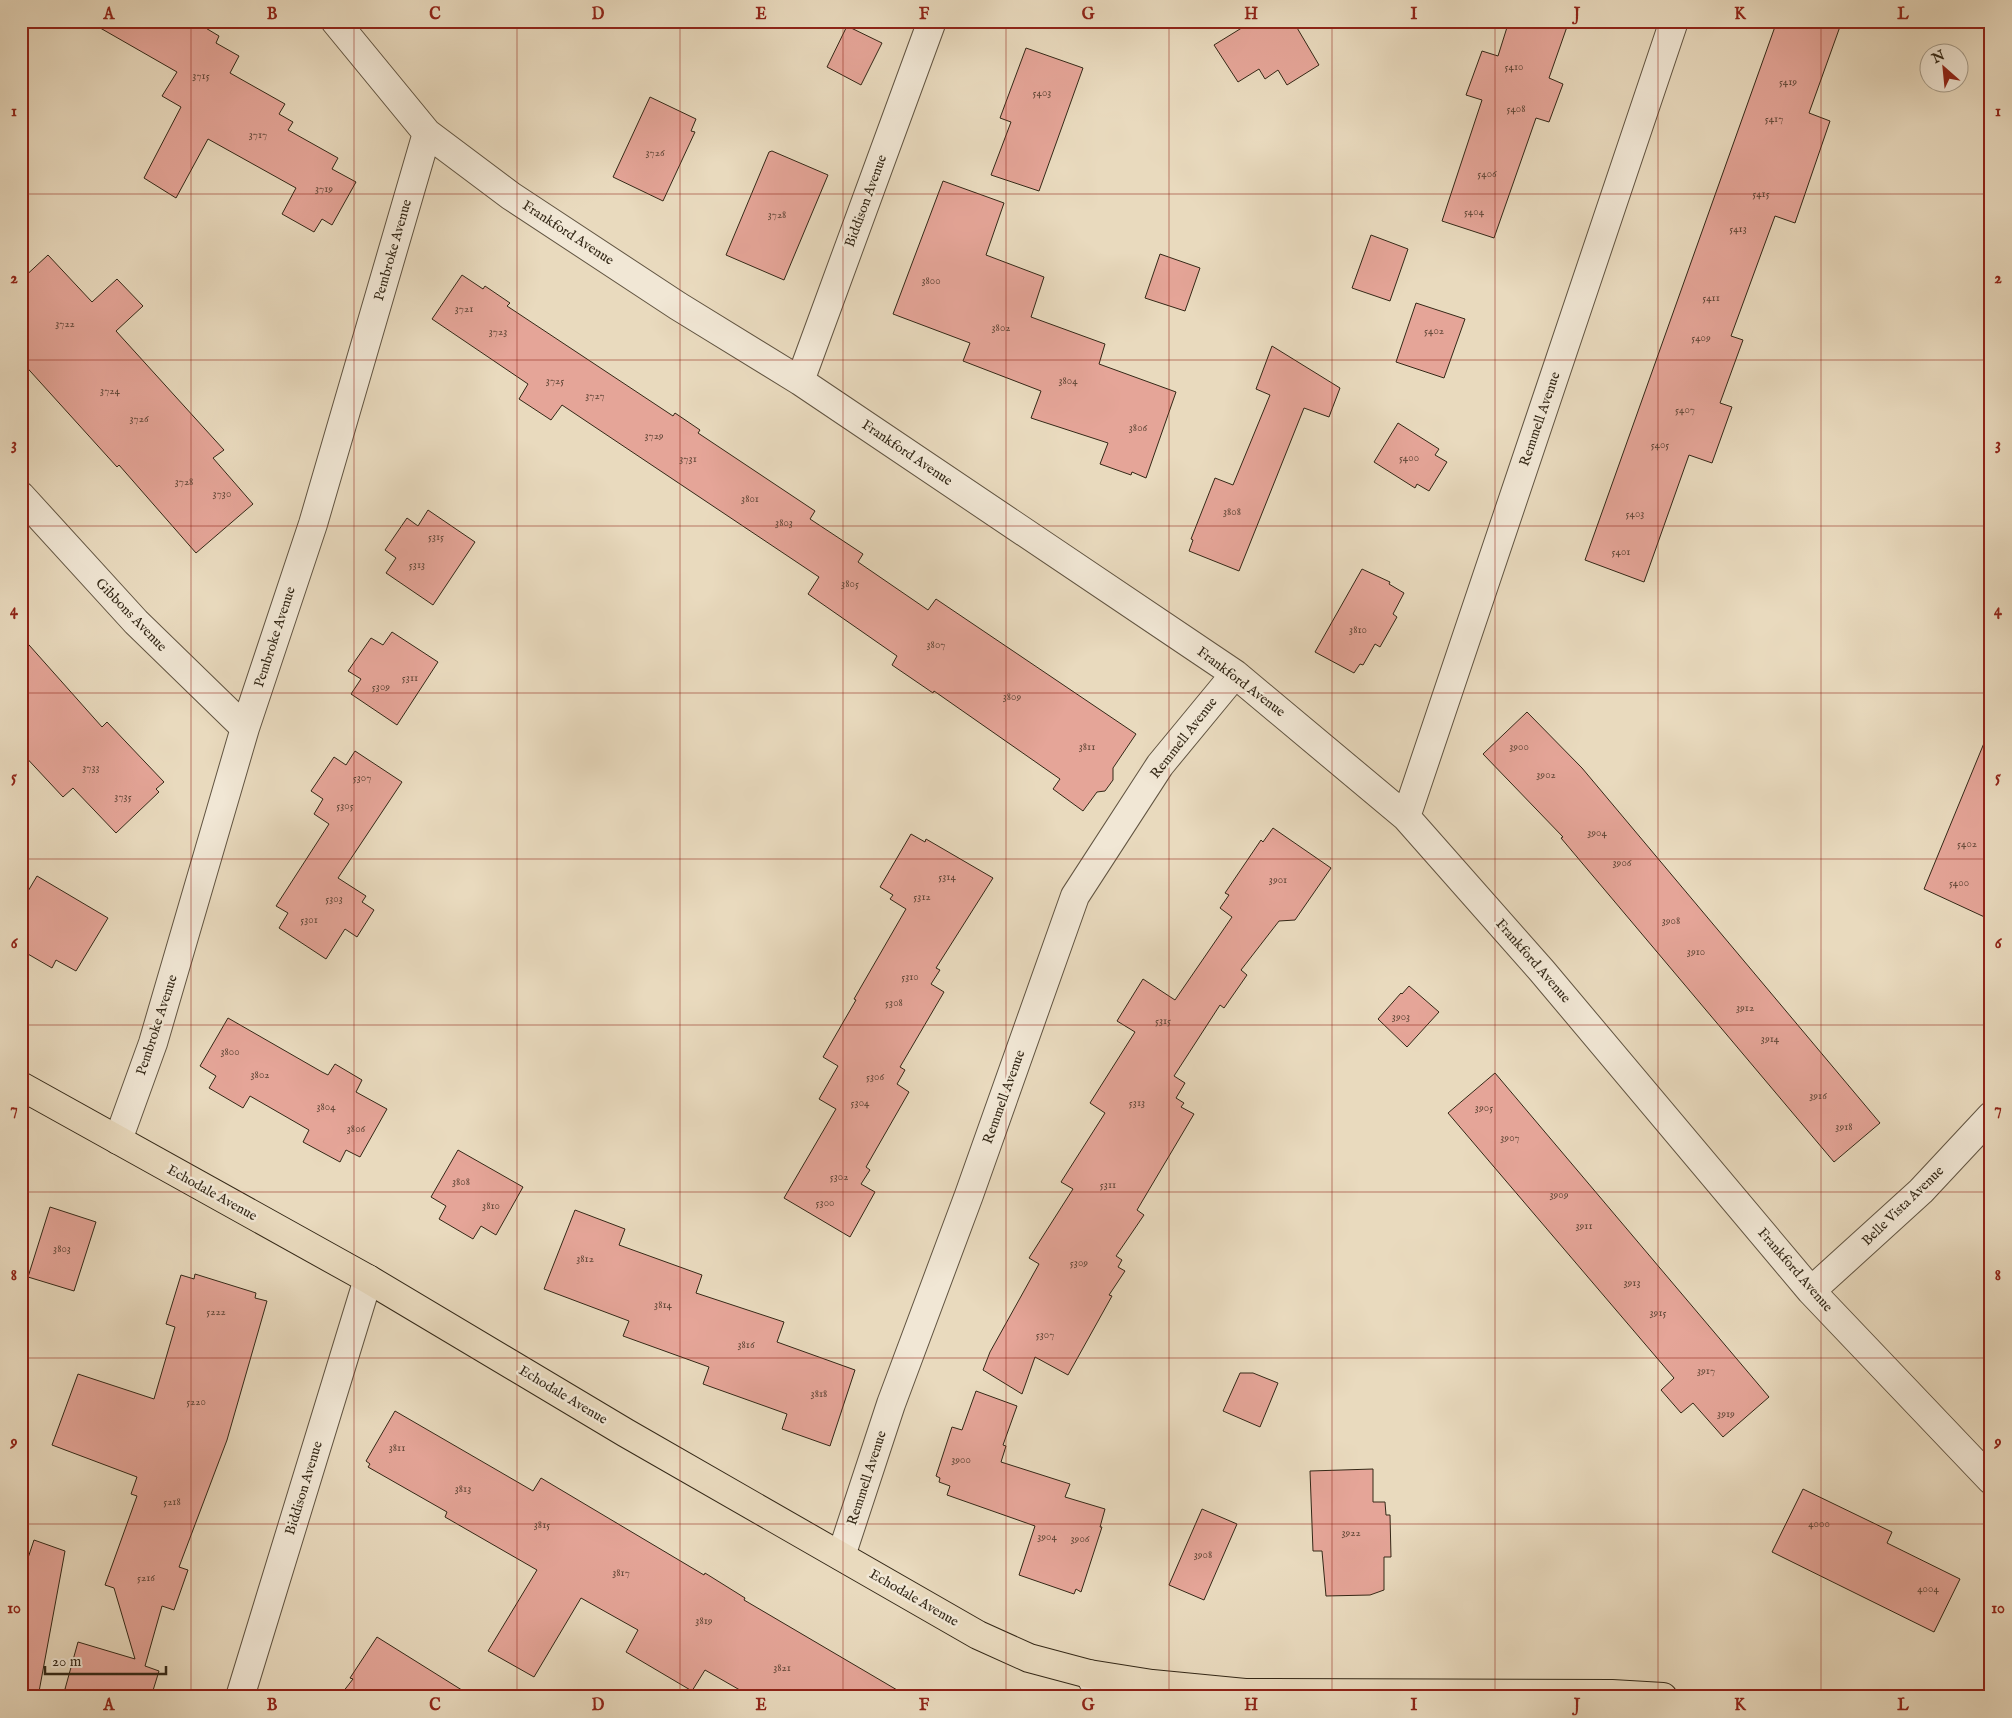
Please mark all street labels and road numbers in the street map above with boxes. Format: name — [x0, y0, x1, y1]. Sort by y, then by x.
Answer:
street label: Biddison Avenue — [841, 152, 891, 250]
street label: Pembroke Avenue — [370, 197, 416, 303]
street label: Frankford Avenue — [519, 197, 618, 270]
street label: Remmell Avenue — [1515, 369, 1565, 469]
street label: Frankford Avenue — [858, 416, 956, 490]
street label: Gibbons Avenue — [91, 574, 171, 656]
street label: Pembroke Avenue — [250, 584, 300, 690]
street label: Frankford Avenue — [1193, 643, 1289, 721]
street label: Remmell Avenue — [1147, 693, 1222, 782]
street label: Frankford Avenue — [1492, 915, 1575, 1007]
street label: Pembroke Avenue — [132, 972, 182, 1078]
street label: Remmell Avenue — [979, 1047, 1029, 1146]
street label: Echodale Avenue — [164, 1161, 261, 1225]
street label: Belle Vista Avenue — [1858, 1162, 1948, 1250]
street label: Frankford Avenue — [1754, 1224, 1837, 1316]
street label: Echodale Avenue — [515, 1361, 611, 1429]
street label: Remmell Avenue — [843, 1428, 891, 1528]
street label: Biddison Avenue — [281, 1438, 327, 1537]
street label: Echodale Avenue — [866, 1565, 962, 1631]

